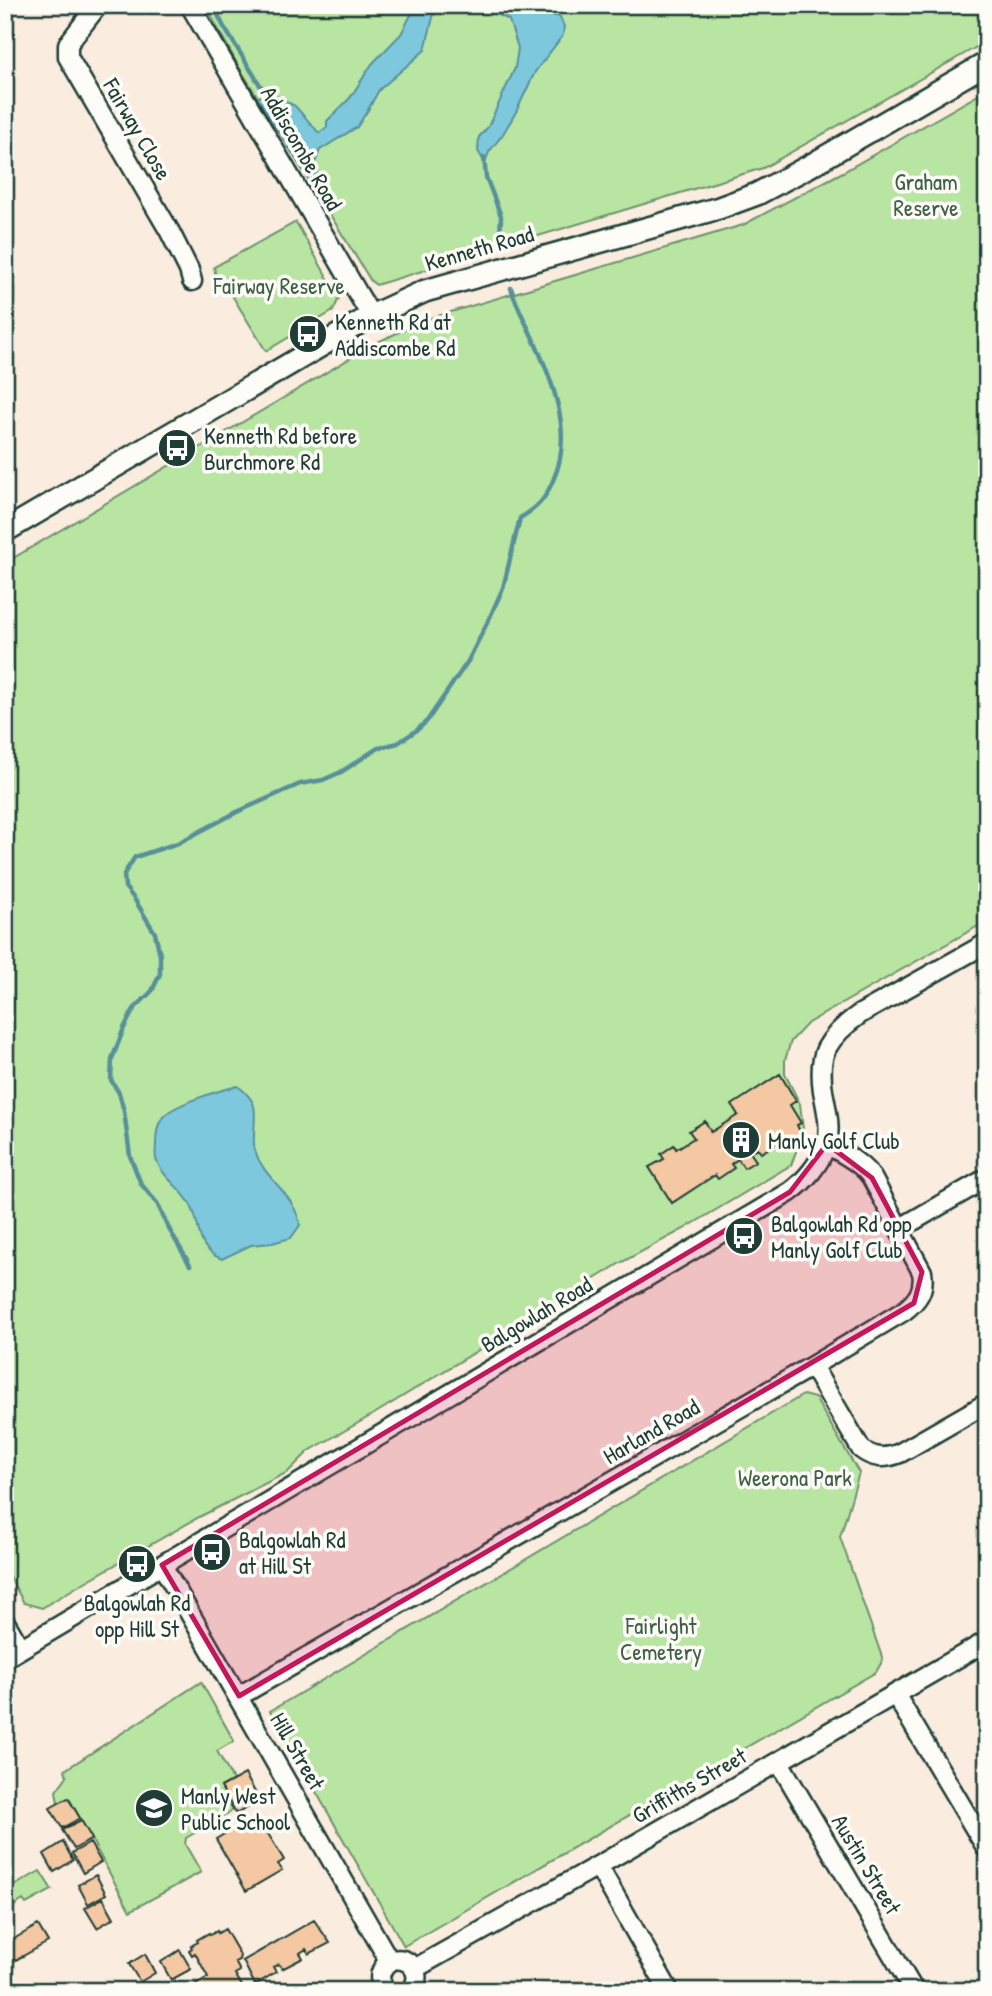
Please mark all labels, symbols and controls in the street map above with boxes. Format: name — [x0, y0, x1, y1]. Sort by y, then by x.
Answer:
street label: Fairway Close — [96, 72, 180, 185]
street label: Addiscombe Road — [254, 80, 350, 216]
park label: Graham Reserve — [894, 166, 958, 223]
street label: Kenneth Road — [421, 218, 537, 278]
park label: Fairway Reserve — [212, 270, 345, 301]
place label: Kenneth Rd at Addiscombe Rd — [335, 306, 455, 363]
bus stop icon: Kenneth Rd at Addiscombe Rd — [287, 313, 329, 355]
place label: Kenneth Rd before Burchmore Rd — [204, 420, 357, 477]
bus stop icon: Kenneth Rd before Burchmore Rd — [156, 427, 198, 469]
building icon: Manly Golf Club — [720, 1119, 762, 1161]
place label: Manly Golf Club — [768, 1125, 900, 1156]
place label: Balgowlah Rd opp Manly Golf Club — [771, 1208, 912, 1265]
bus stop icon: Balgowlah Rd opp Manly Golf Club — [723, 1215, 765, 1257]
street label: Balgowlah Road — [475, 1269, 597, 1359]
street label: Harland Road — [597, 1391, 705, 1471]
park label: Weerona Park — [738, 1462, 852, 1493]
place label: Balgowlah Rd at Hill St — [239, 1524, 345, 1581]
bus stop icon: Balgowlah Rd at Hill St — [191, 1531, 233, 1573]
bus stop icon: Balgowlah Rd opp Hill St — [116, 1543, 158, 1585]
place label: Balgowlah Rd opp Hill St — [84, 1587, 190, 1644]
park label: Fairlight Cemetery — [620, 1610, 702, 1667]
street label: Hill Street — [263, 1707, 333, 1796]
street label: Griffiths Street — [626, 1739, 753, 1830]
place label: Manly West Public School — [181, 1780, 291, 1837]
school or university icon: Manly West Public School — [133, 1787, 175, 1829]
street label: Austin Street — [825, 1808, 910, 1921]

